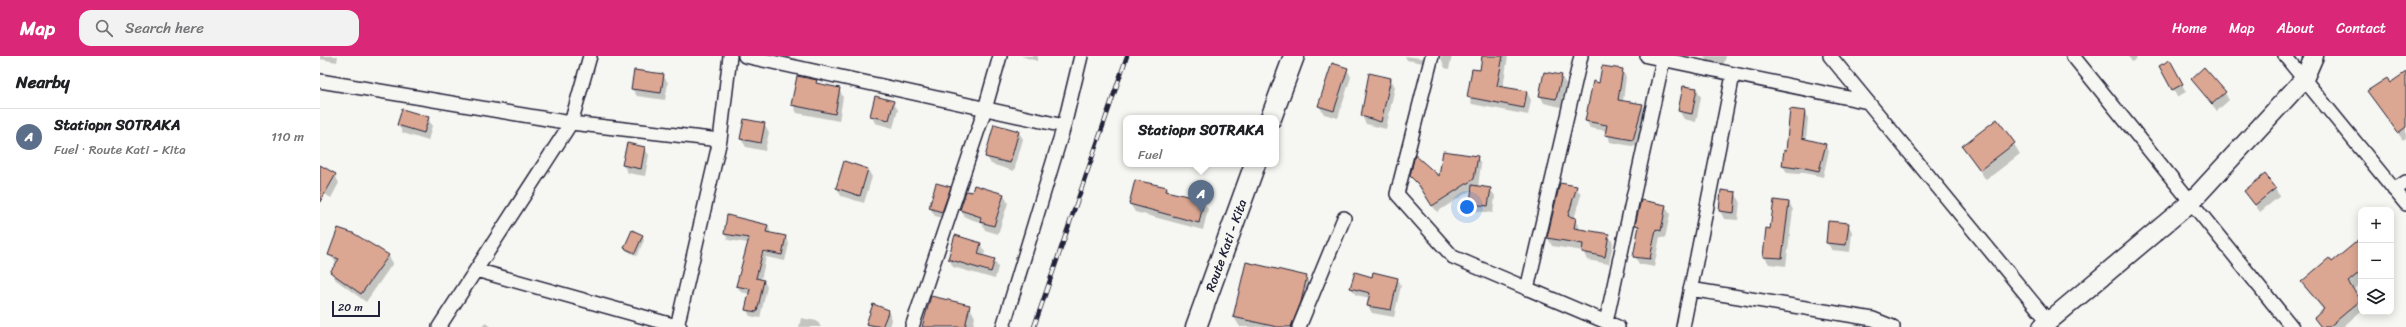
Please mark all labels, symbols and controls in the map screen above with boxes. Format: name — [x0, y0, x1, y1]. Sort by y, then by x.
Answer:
search box — [79, 10, 359, 46]
text: Map — [20, 12, 55, 45]
text: Search here — [125, 15, 204, 41]
text: Home — [2172, 16, 2207, 41]
text: Map — [2229, 16, 2255, 41]
text: About — [2277, 16, 2314, 41]
text: Contact — [2336, 16, 2386, 41]
icon: search — [93, 17, 115, 39]
text: Nearby — [16, 67, 70, 97]
text: Statiopn SOTRAKA — [54, 112, 180, 138]
popup — [1123, 115, 1279, 167]
text: Statiopn SOTRAKA — [1138, 117, 1264, 143]
text: A — [25, 125, 33, 148]
text: 110 m — [271, 125, 304, 148]
text: Fuel · Route Kati - Kita — [54, 138, 186, 161]
text: Fuel — [1138, 143, 1162, 166]
pin: A — [1188, 180, 1214, 213]
street label: Route Kati - Kita — [1199, 195, 1254, 295]
your location — [1457, 197, 1477, 217]
map controls — [2358, 207, 2394, 315]
button: + — [2358, 207, 2394, 243]
button: − — [2358, 243, 2394, 279]
button: layers — [2358, 279, 2394, 315]
text: 20 m — [338, 298, 363, 317]
scale bar — [332, 299, 380, 318]

